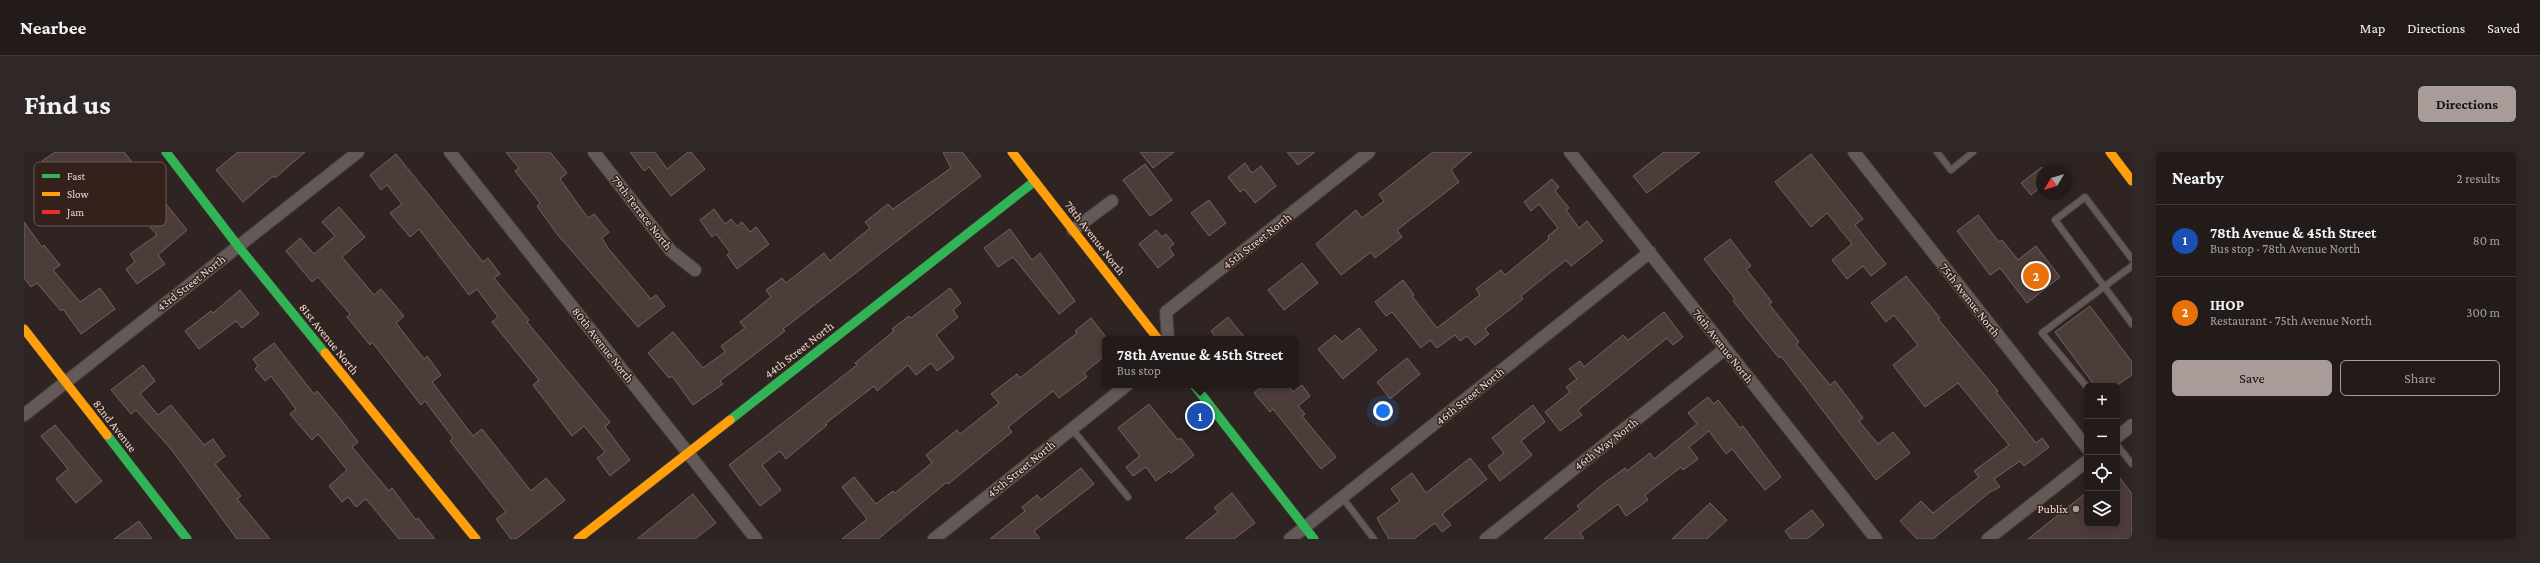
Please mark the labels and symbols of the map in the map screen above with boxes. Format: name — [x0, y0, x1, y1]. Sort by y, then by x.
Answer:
legend — [34, 162, 166, 226]
north arrow — [2036, 164, 2072, 200]
text: Fast — [67, 170, 86, 182]
street label: 79th Terrace North — [609, 173, 676, 253]
text: Slow — [67, 188, 89, 200]
street label: 78th Avenue North — [1062, 198, 1129, 278]
text: Jam — [66, 206, 84, 219]
street label: 45th Street North — [1220, 210, 1295, 272]
street label: 43rd Street North — [154, 252, 228, 314]
street label: 75th Avenue North — [1937, 260, 2003, 340]
pin: 2 — [2023, 261, 2049, 291]
street label: 81st Avenue North — [296, 301, 362, 378]
street label: 80th Avenue North — [569, 304, 637, 386]
street label: 76th Avenue North — [1690, 306, 1757, 386]
street label: 44th Street North — [762, 318, 837, 381]
street label: 46th Street North — [1433, 364, 1507, 428]
street label: 82nd Avenue — [90, 397, 140, 455]
pin: 1 — [1187, 401, 1213, 431]
your location — [1373, 401, 1393, 421]
street label: 46th Way North — [1571, 414, 1641, 473]
street label: 45th Street North — [984, 437, 1058, 501]
place label: Publix — [2038, 502, 2068, 516]
marker: Publix — [2071, 504, 2081, 514]

